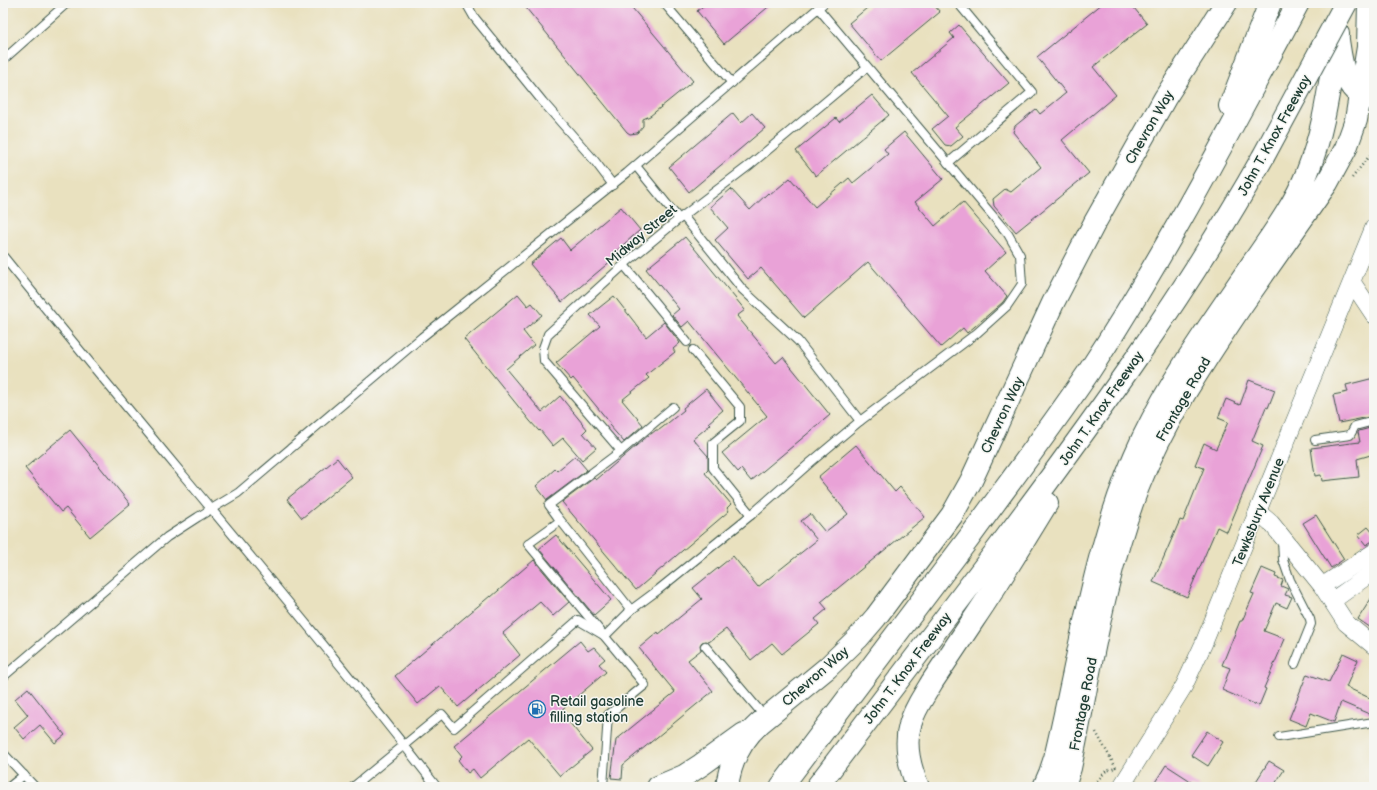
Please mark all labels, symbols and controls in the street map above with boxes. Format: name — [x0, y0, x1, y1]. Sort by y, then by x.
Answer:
street label: John T. Knox Freeway — [1234, 71, 1315, 199]
street label: Chevron Way — [1121, 87, 1178, 167]
street label: Midway Street — [602, 200, 681, 270]
street label: John T. Knox Freeway — [1056, 347, 1148, 469]
street label: Frontage Road — [1152, 354, 1214, 445]
street label: Chevron Way — [977, 374, 1028, 456]
street label: Tewksbury Avenue — [1229, 455, 1288, 569]
street label: John T. Knox Freeway — [860, 609, 955, 727]
street label: Chevron Way — [779, 642, 853, 710]
street label: Frontage Road — [1066, 656, 1101, 752]
place label: Retail gasoline filling station — [550, 693, 644, 726]
fuel station icon: Retail gasoline filling station — [527, 699, 547, 719]

